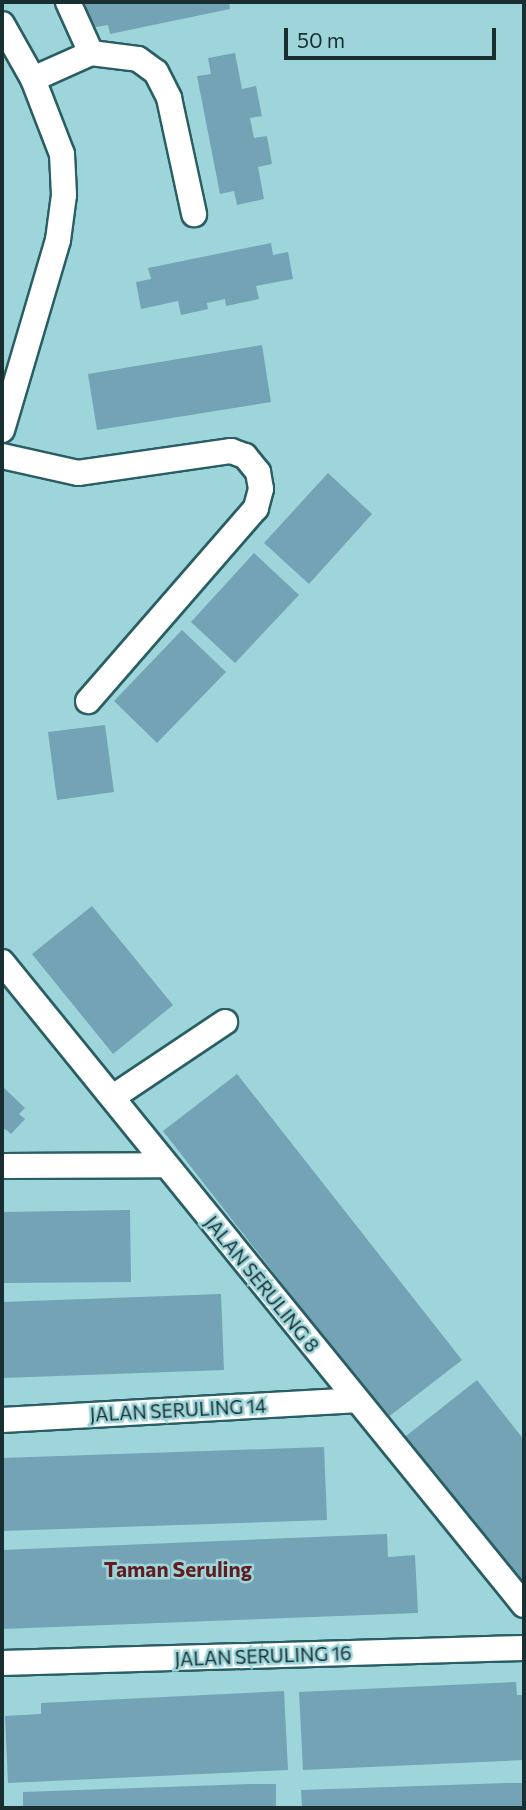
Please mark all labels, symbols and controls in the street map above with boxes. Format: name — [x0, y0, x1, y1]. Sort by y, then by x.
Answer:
scale bar — [288, 14, 500, 58]
text: 50 m — [297, 27, 345, 52]
street label: JALAN SERULING 8 — [200, 1211, 324, 1357]
street label: JALAN SERULING 14 — [89, 1394, 267, 1426]
district label: Taman Seruling — [104, 1556, 252, 1582]
street label: JALAN SERULING 16 — [174, 1642, 352, 1670]

